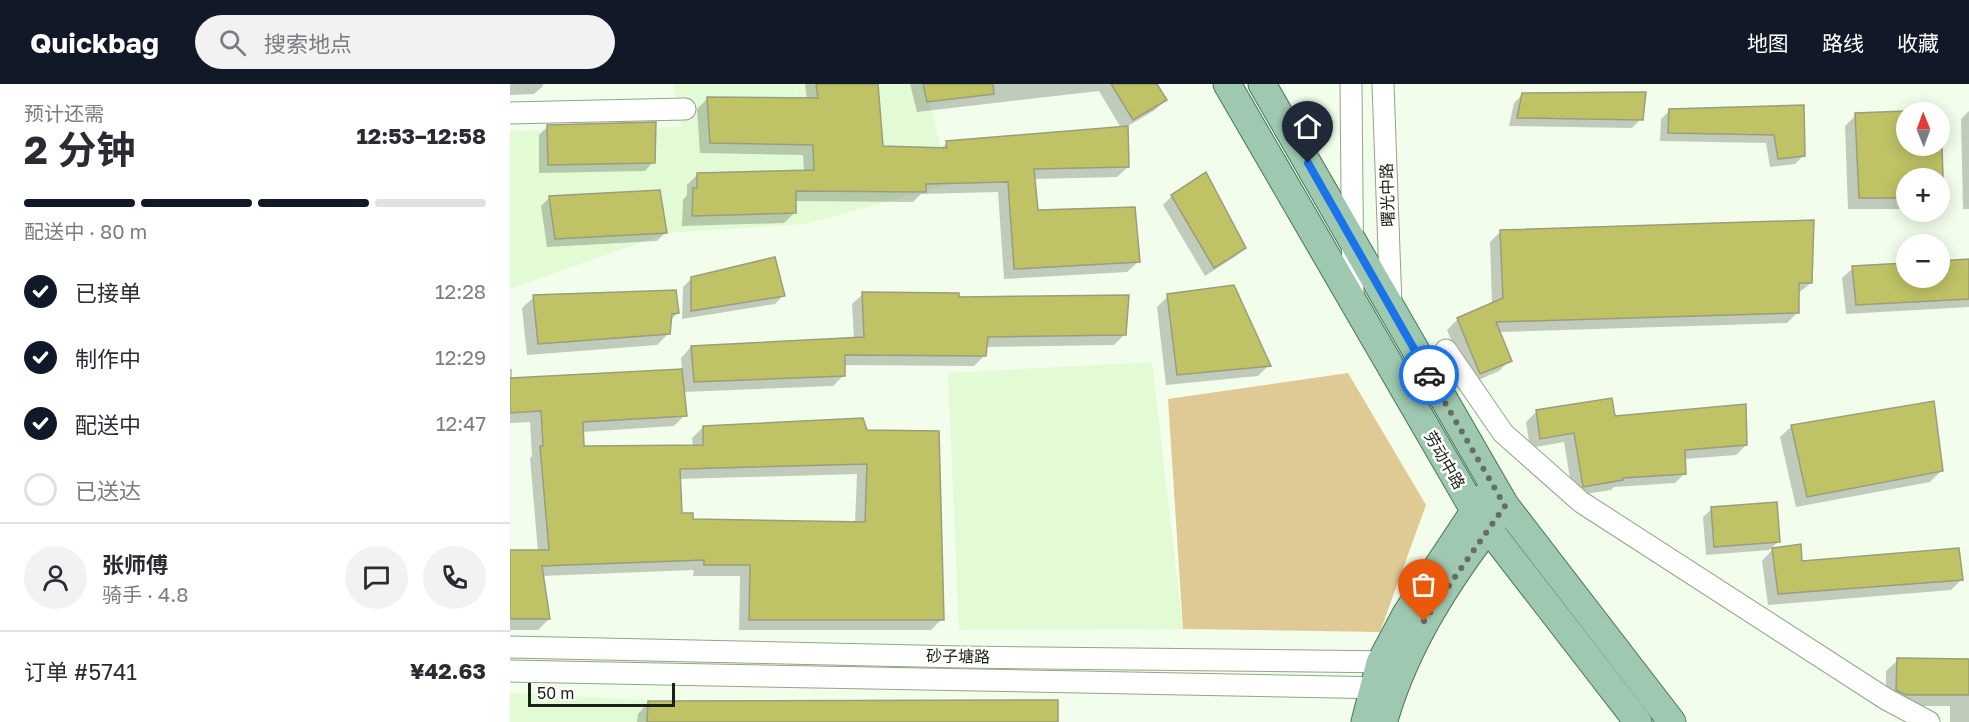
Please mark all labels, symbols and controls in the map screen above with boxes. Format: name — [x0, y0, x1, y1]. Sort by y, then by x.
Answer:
search box — [195, 15, 615, 69]
text: Quickbag — [30, 26, 159, 59]
icon: search — [216, 26, 249, 59]
text: 搜索地点 — [264, 30, 352, 57]
text: 地图 — [1747, 30, 1789, 56]
text: 路线 — [1822, 30, 1864, 56]
text: 收藏 — [1897, 30, 1939, 56]
text: 预计还需 — [24, 101, 104, 125]
pin — [1282, 101, 1333, 163]
north arrow — [1896, 102, 1950, 156]
map controls — [1896, 102, 1950, 288]
icon: home — [1291, 110, 1324, 143]
text: 12:53–12:58 — [356, 122, 486, 149]
text: 2 分钟 — [24, 126, 136, 173]
street label: 曙光中路 — [1376, 163, 1398, 227]
button: + — [1896, 168, 1950, 222]
text: 配送中 · 80 m — [24, 219, 147, 243]
button: − — [1896, 234, 1950, 288]
icon: check — [24, 275, 57, 308]
text: 已接单 — [75, 279, 141, 306]
text: 12:28 — [435, 279, 486, 303]
icon: check — [24, 341, 57, 374]
text: 制作中 — [75, 345, 141, 372]
text: 12:29 — [435, 345, 486, 369]
courier — [1399, 345, 1459, 405]
icon: car — [1413, 359, 1446, 392]
icon: check — [24, 407, 57, 440]
text: 配送中 — [75, 411, 141, 438]
text: 12:47 — [436, 411, 486, 435]
street label: 劳动中路 — [1420, 427, 1470, 493]
text: 已送达 — [75, 477, 141, 504]
button: person — [24, 546, 87, 609]
button: chat — [345, 546, 408, 609]
button: phone — [423, 546, 486, 609]
text: 张师傅 — [102, 551, 168, 578]
pin — [1398, 559, 1449, 621]
icon: bag — [1407, 568, 1440, 601]
text: 骑手 · 4.8 — [102, 582, 188, 606]
street label: 砂子塘路 — [926, 645, 990, 667]
text: ¥42.63 — [410, 657, 486, 684]
text: 订单 #5741 — [24, 658, 137, 685]
scale bar — [528, 680, 675, 708]
text: 50 m — [537, 683, 574, 703]

